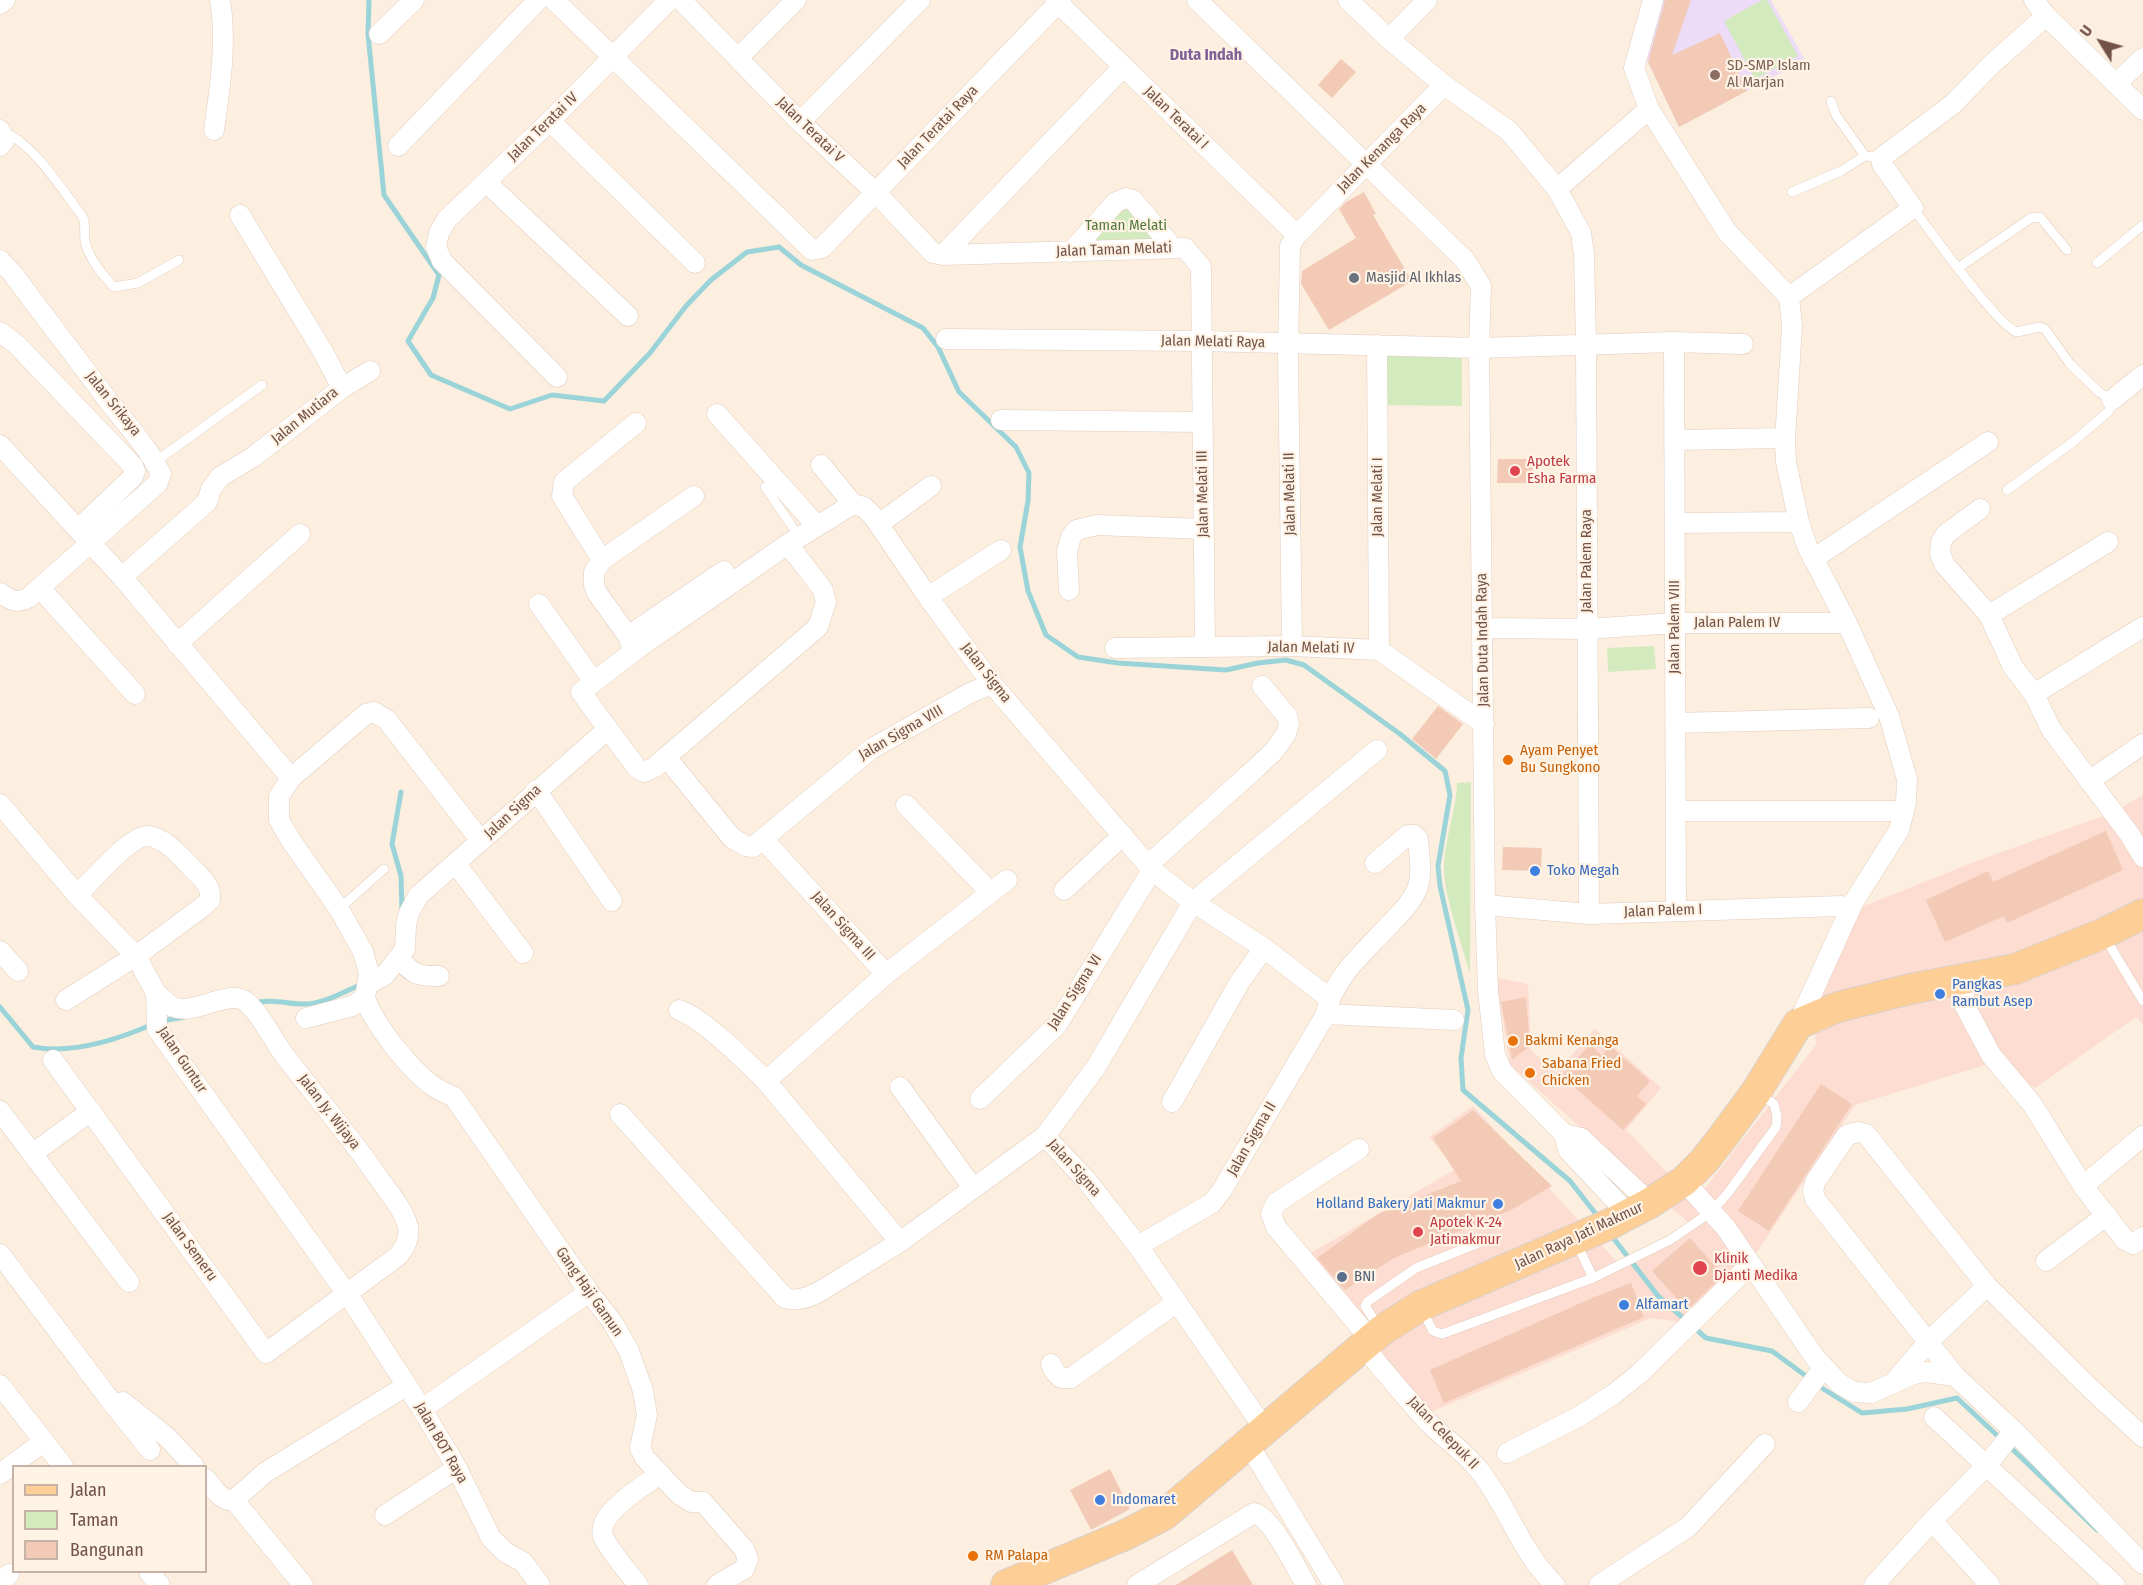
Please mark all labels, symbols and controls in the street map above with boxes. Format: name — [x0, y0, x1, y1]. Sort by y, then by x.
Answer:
north arrow — [2071, 12, 2131, 72]
text: U — [2076, 21, 2097, 40]
district label: Duta Indah — [1170, 46, 1242, 66]
place label: SD-SMP Islam Al Marjan — [1727, 57, 1811, 92]
marker: SD-SMP Islam Al Marjan — [1708, 68, 1722, 82]
street label: Jalan Teratai Raya — [894, 82, 982, 172]
street label: Jalan Teratai I — [1140, 83, 1212, 153]
street label: Jalan Teratai IV — [504, 89, 582, 165]
street label: Jalan Teratai V — [773, 93, 847, 167]
street label: Jalan Kenanga Raya — [1334, 100, 1430, 196]
park label: Taman Melati — [1085, 217, 1167, 235]
street label: Jalan Taman Melati — [1056, 239, 1172, 261]
place label: Masjid Al Ikhlas — [1366, 269, 1461, 287]
marker: Masjid Al Ikhlas — [1347, 271, 1361, 285]
street label: Jalan Melati Raya — [1161, 332, 1265, 352]
street label: Jalan Srikaya — [81, 368, 145, 440]
street label: Jalan Mutiara — [268, 384, 342, 448]
street label: Jalan Melati III — [1193, 450, 1213, 538]
street label: Jalan Melati II — [1280, 452, 1300, 536]
place label: Apotek Esha Farma — [1527, 453, 1596, 488]
street label: Jalan Melati I — [1369, 457, 1387, 537]
marker: Apotek Esha Farma — [1508, 464, 1522, 478]
street label: Jalan Palem Raya — [1578, 509, 1596, 613]
street label: Jalan Duta Indah Raya — [1473, 573, 1493, 707]
street label: Jalan Palem VIII — [1666, 580, 1684, 674]
street label: Jalan Palem IV — [1694, 614, 1780, 632]
street label: Jalan Melati IV — [1267, 638, 1355, 658]
street label: Jalan Sigma — [957, 639, 1015, 707]
street label: Jalan Sigma VIII — [856, 702, 946, 764]
place label: Ayam Penyet Bu Sungkono — [1520, 742, 1600, 777]
marker: Ayam Penyet Bu Sungkono — [1501, 753, 1515, 767]
street label: Jalan Sigma — [481, 781, 545, 843]
place label: Toko Megah — [1547, 862, 1619, 880]
marker: Toko Megah — [1528, 864, 1542, 878]
street label: Jalan Sigma III — [807, 888, 879, 964]
street label: Jalan Palem I — [1623, 901, 1703, 921]
street label: Jalan Sigma VI — [1044, 951, 1106, 1033]
place label: Pangkas Rambut Asep — [1952, 976, 2033, 1011]
marker: Pangkas Rambut Asep — [1933, 987, 1947, 1001]
street label: Jalan Guntur — [153, 1023, 211, 1097]
place label: Bakmi Kenanga — [1525, 1032, 1619, 1050]
marker: Bakmi Kenanga — [1506, 1034, 1520, 1048]
place label: Sabana Fried Chicken — [1542, 1055, 1621, 1090]
marker: Sabana Fried Chicken — [1523, 1066, 1537, 1080]
street label: Jalan Jy. Wijaya — [294, 1071, 364, 1153]
street label: Jalan Sigma II — [1224, 1099, 1280, 1179]
street label: Jalan Sigma — [1044, 1136, 1104, 1200]
place label: Holland Bakery Jati Makmur — [1316, 1195, 1486, 1213]
marker: Holland Bakery Jati Makmur — [1491, 1197, 1505, 1211]
street label: Jalan Raya Jati Makmur — [1512, 1198, 1646, 1274]
street label: Jalan Semeru — [159, 1209, 221, 1285]
place label: Apotek K-24 Jatimakmur — [1430, 1214, 1502, 1249]
marker: Apotek K-24 Jatimakmur — [1411, 1225, 1425, 1239]
street label: Gang Haji Gamun — [552, 1244, 626, 1340]
place label: Klinik Djanti Medika — [1714, 1250, 1798, 1285]
marker: Klinik Djanti Medika — [1691, 1259, 1709, 1277]
place label: BNI — [1354, 1268, 1375, 1286]
marker: BNI — [1335, 1270, 1349, 1284]
place label: Alfamart — [1636, 1296, 1688, 1314]
marker: Alfamart — [1617, 1298, 1631, 1312]
street label: Jalan Celepuk II — [1404, 1393, 1482, 1473]
street label: Jalan BOT Raya — [411, 1399, 471, 1487]
legend — [12, 1465, 207, 1573]
text: Jalan — [70, 1479, 107, 1501]
place label: Indomaret — [1112, 1491, 1176, 1509]
marker: Indomaret — [1093, 1493, 1107, 1507]
text: Taman — [70, 1509, 118, 1531]
text: Bangunan — [70, 1539, 144, 1561]
place label: RM Palapa — [985, 1547, 1048, 1565]
marker: RM Palapa — [966, 1549, 980, 1563]

